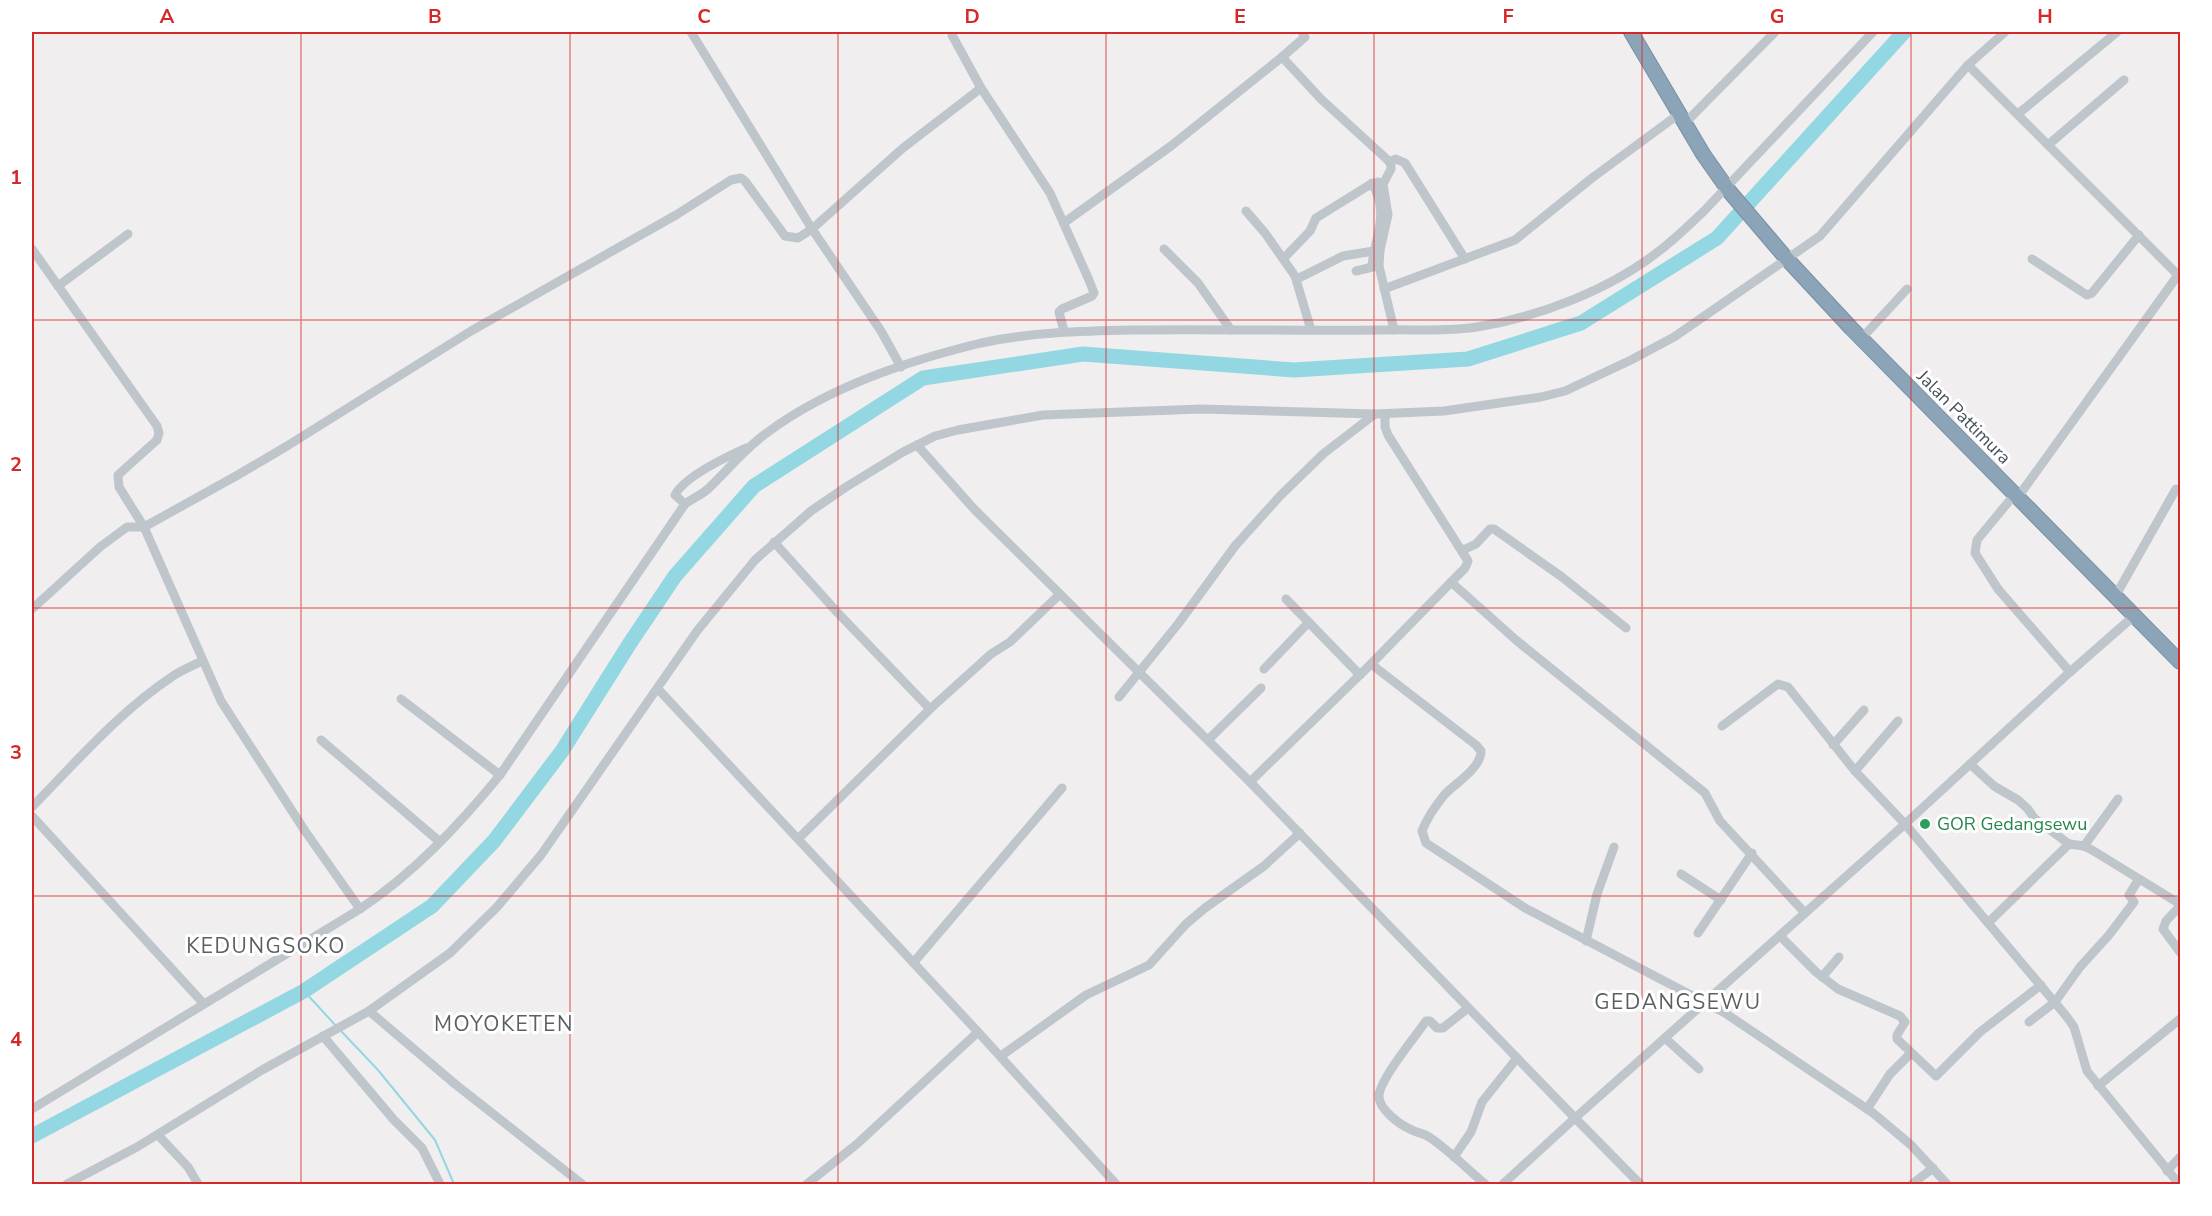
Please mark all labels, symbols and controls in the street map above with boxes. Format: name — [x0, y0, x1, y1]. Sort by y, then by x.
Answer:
text: A — [160, 3, 175, 30]
text: B — [428, 3, 442, 30]
text: C — [697, 3, 711, 30]
text: D — [964, 3, 980, 30]
text: E — [1234, 3, 1246, 30]
text: F — [1502, 3, 1514, 30]
text: G — [1770, 3, 1784, 30]
text: H — [2037, 3, 2053, 30]
text: 1 — [10, 164, 22, 191]
street label: Jalan Pattimura — [1911, 364, 2016, 469]
text: 2 — [10, 451, 22, 478]
text: 3 — [10, 739, 22, 766]
place label: GOR Gedangsewu — [1937, 812, 2087, 836]
marker: GOR Gedangsewu — [1918, 817, 1932, 831]
district label: KEDUNGSOKO — [186, 932, 346, 960]
district label: GEDANGSEWU — [1594, 988, 1762, 1016]
district label: MOYOKETEN — [434, 1010, 574, 1038]
text: 4 — [10, 1026, 22, 1053]

